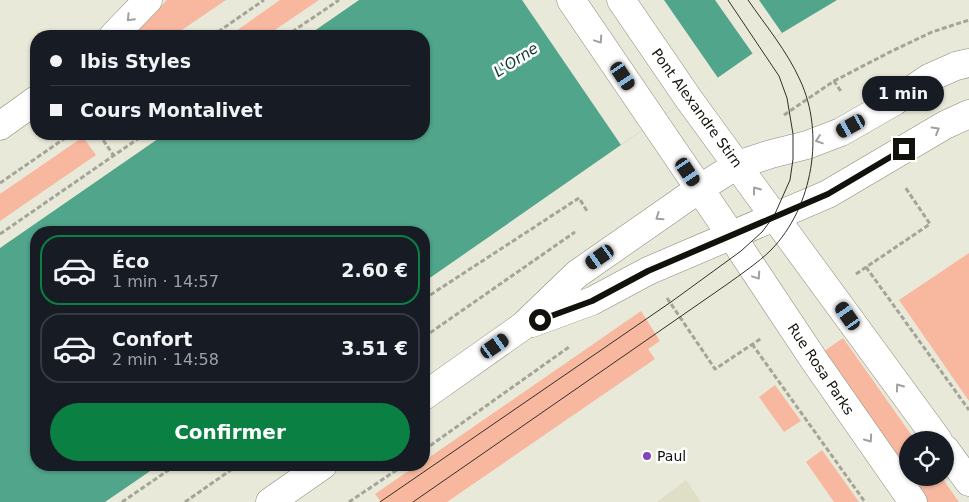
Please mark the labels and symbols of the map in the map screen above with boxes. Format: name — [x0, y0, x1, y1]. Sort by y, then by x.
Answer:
one-way arrow — [127, 12, 136, 21]
one-way arrow — [592, 35, 602, 44]
water label: L'Orne — [490, 39, 542, 81]
street label: Pont Alexandre Stirn — [649, 45, 745, 171]
car — [608, 59, 637, 93]
callout: 1 min — [863, 76, 945, 112]
car — [834, 112, 867, 140]
one-way arrow — [930, 126, 939, 136]
one-way arrow — [815, 135, 824, 145]
route end — [893, 138, 915, 160]
car — [673, 155, 702, 189]
one-way arrow — [753, 186, 762, 196]
one-way arrow — [655, 211, 664, 220]
car — [583, 242, 616, 272]
one-way arrow — [751, 270, 760, 280]
car — [833, 299, 862, 333]
route start — [529, 309, 551, 331]
street label: Rue Rosa Parks — [785, 320, 857, 418]
car — [478, 331, 511, 361]
one-way arrow — [896, 383, 906, 392]
one-way arrow — [863, 433, 872, 443]
place label: Paul — [657, 448, 686, 464]
marker: Paul — [641, 450, 653, 462]

